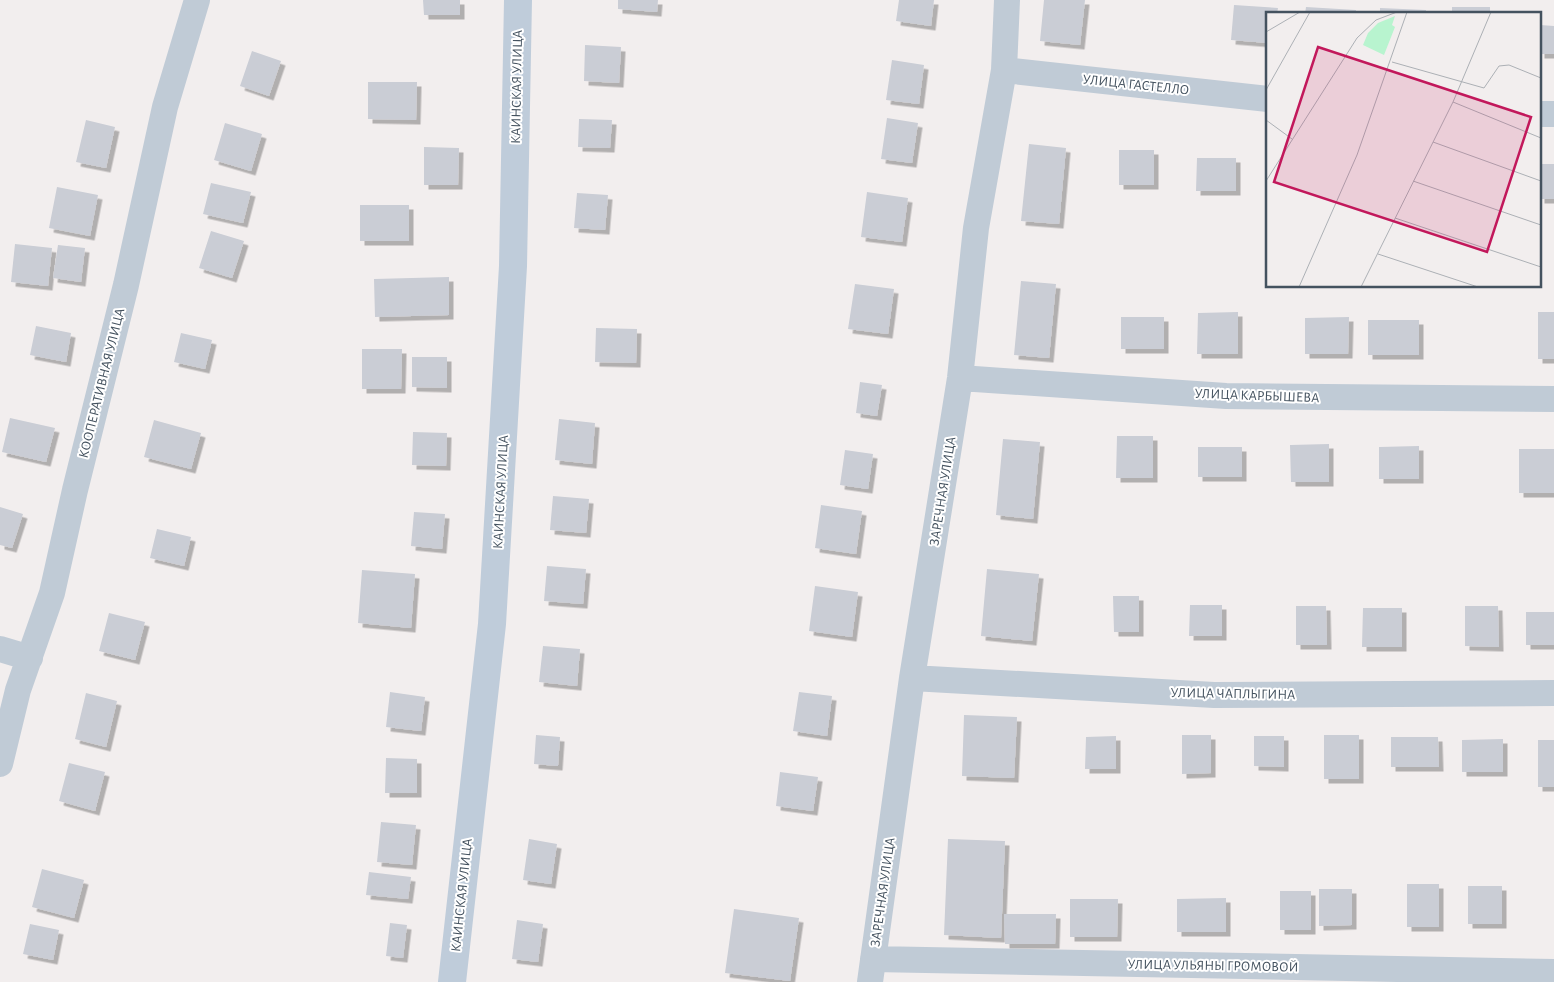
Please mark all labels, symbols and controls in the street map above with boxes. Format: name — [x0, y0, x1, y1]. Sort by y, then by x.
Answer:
inset map — [1266, 12, 1542, 288]
street label: КАИНСКАЯ УЛИЦА — [509, 30, 525, 144]
street label: УЛИЦА ГАСТЕЛЛО — [1082, 72, 1190, 98]
street label: КООПЕРАТИВНАЯ УЛИЦА — [77, 307, 127, 460]
street label: УЛИЦА КАРБЫШЕВА — [1194, 387, 1320, 405]
street label: КАИНСКАЯ УЛИЦА — [491, 435, 511, 549]
street label: ЗАРЕЧНАЯ УЛИЦА — [927, 436, 959, 547]
street label: УЛИЦА ЧАПЛЫГИНА — [1170, 686, 1296, 702]
street label: ЗАРЕЧНАЯ УЛИЦА — [868, 837, 898, 948]
street label: КАИНСКАЯ УЛИЦА — [449, 838, 475, 952]
street label: УЛИЦА УЛЬЯНЫ ГРОМОВОЙ — [1127, 957, 1299, 974]

